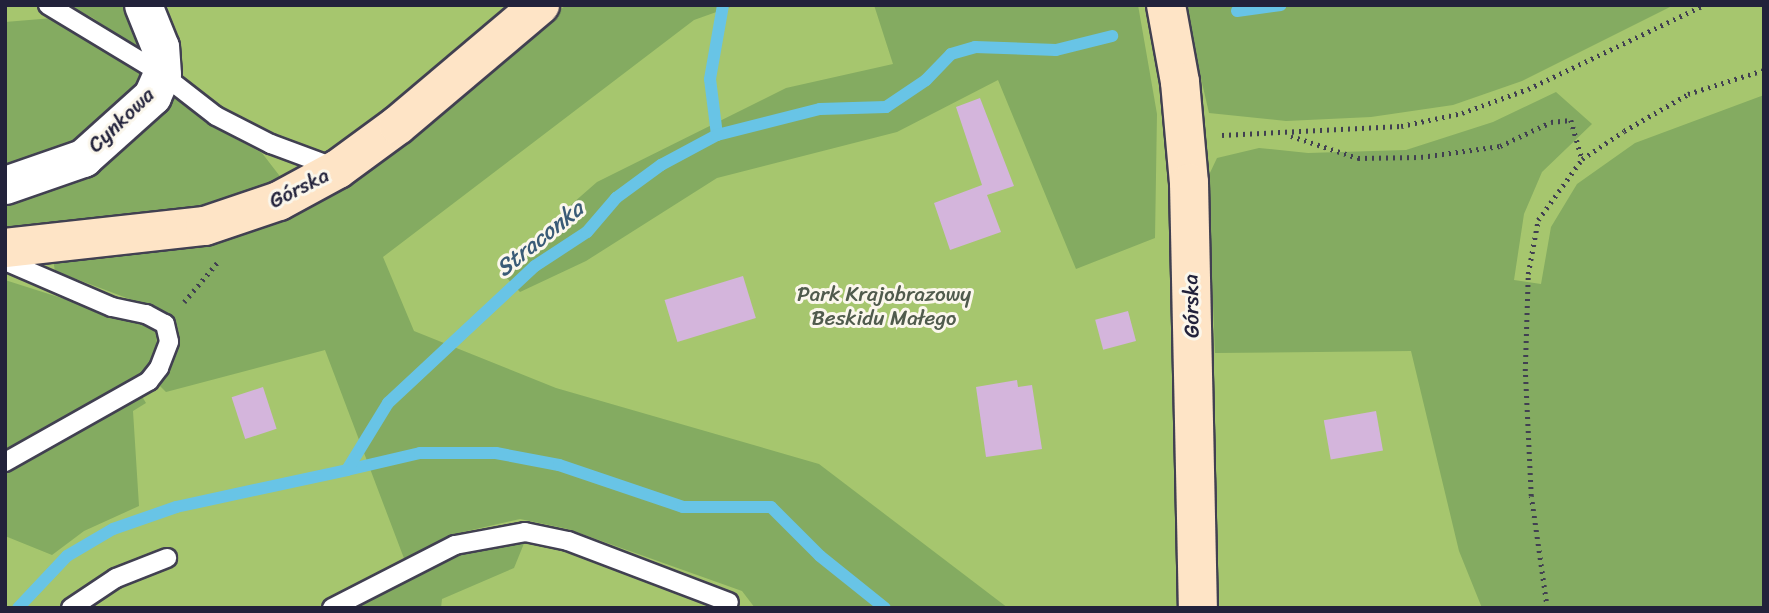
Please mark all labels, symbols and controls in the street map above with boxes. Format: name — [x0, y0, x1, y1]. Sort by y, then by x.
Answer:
street label: Cynkowa — [83, 82, 159, 158]
street label: Górska — [265, 162, 333, 214]
water label: Straconka — [491, 195, 589, 283]
street label: Górska — [1178, 274, 1204, 338]
park label: Park Krajobrazowy Beskidu Małego — [797, 281, 971, 331]

